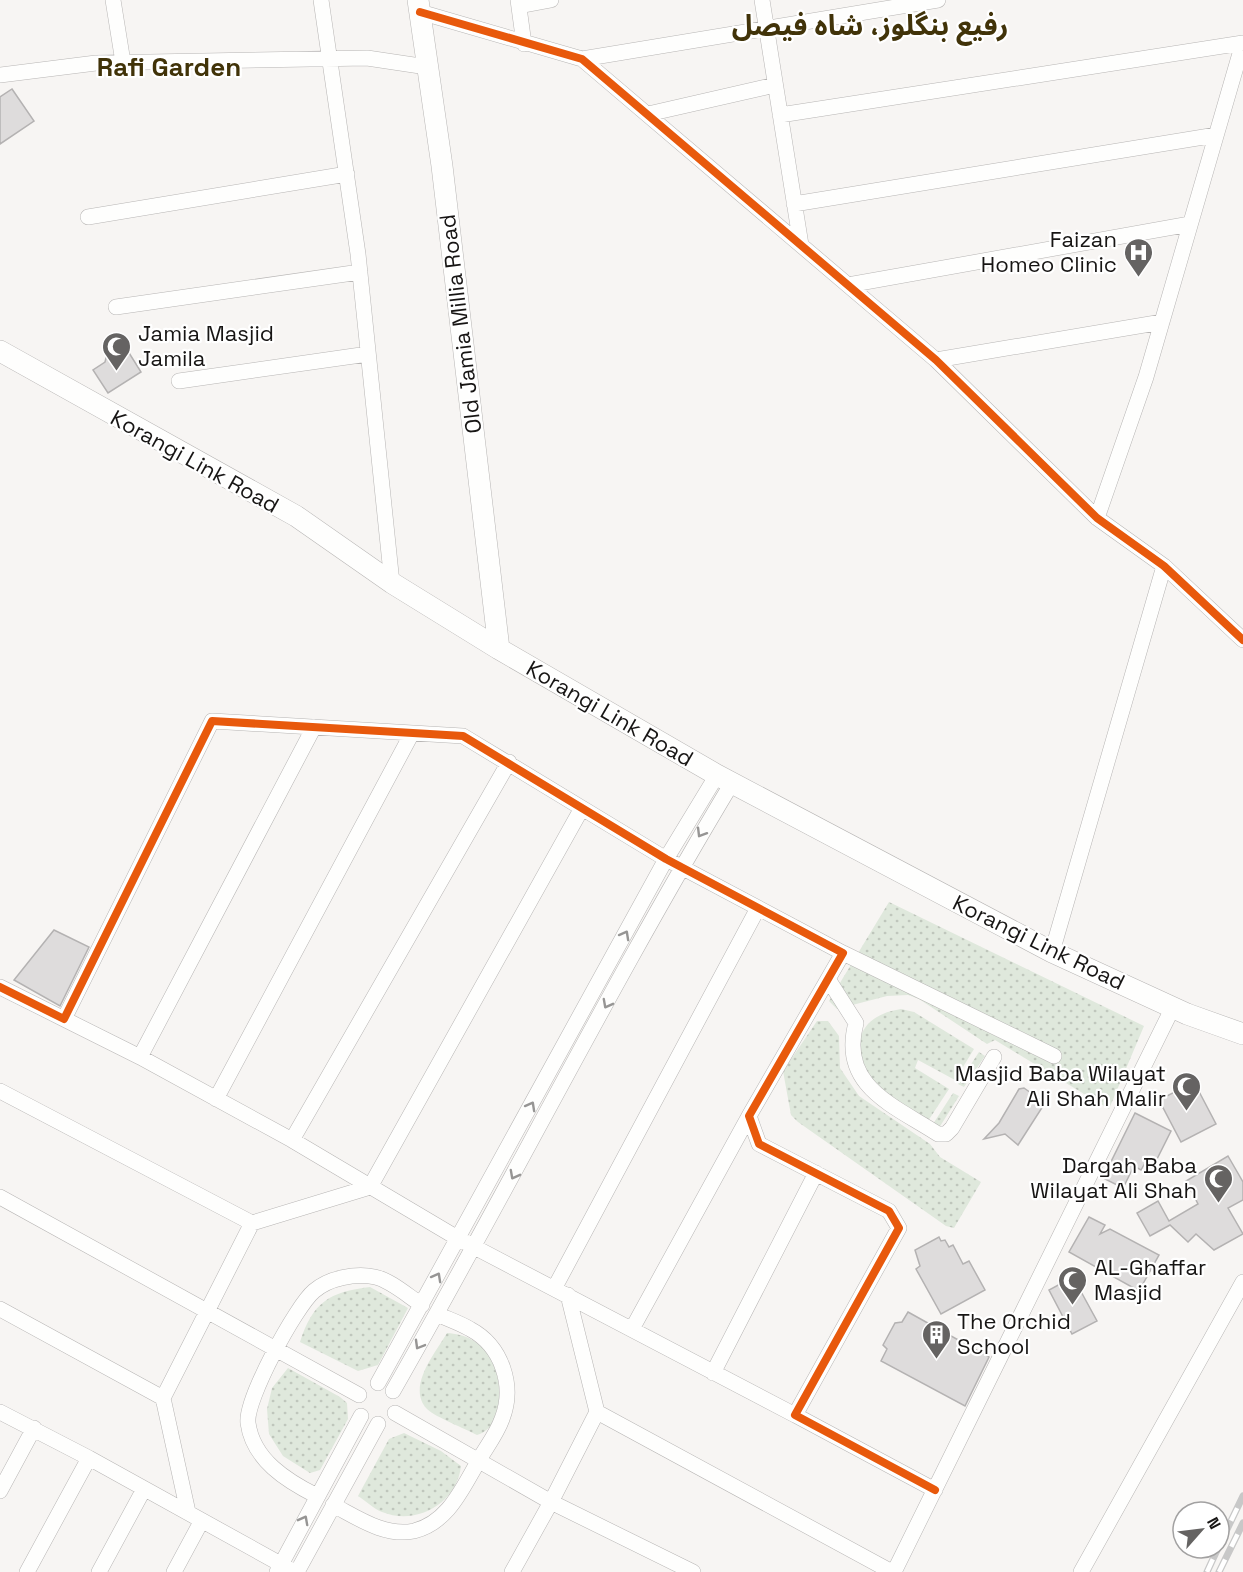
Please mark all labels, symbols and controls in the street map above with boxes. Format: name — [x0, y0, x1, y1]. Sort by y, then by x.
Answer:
district label: رفیع بنگلوز، شاہ فیصل — [732, 7, 1008, 46]
district label: Rafi Garden — [97, 50, 241, 84]
street label: Old Jamia Millia Road — [433, 213, 487, 435]
place label: Faizan Homeo Clinic — [981, 225, 1117, 278]
hospital icon: Faizan Homeo Clinic — [1122, 236, 1154, 278]
place label: Jamia Masjid Jamila — [138, 319, 274, 372]
mosque icon: Jamia Masjid Jamila — [101, 330, 133, 372]
street label: Korangi Link Road — [106, 403, 284, 519]
street label: Korangi Link Road — [522, 654, 698, 772]
one-way arrow — [697, 827, 709, 837]
street label: Korangi Link Road — [948, 888, 1130, 996]
one-way arrow — [618, 931, 629, 941]
one-way arrow — [603, 997, 614, 1008]
place label: Masjid Baba Wilayat Ali Shah Malir — [955, 1059, 1166, 1112]
mosque icon: Masjid Baba Wilayat Ali Shah Malir — [1171, 1070, 1203, 1112]
one-way arrow — [524, 1102, 535, 1112]
place label: Dargah Baba Wilayat Ali Shah — [1030, 1151, 1197, 1204]
mosque icon: Dargah Baba Wilayat Ali Shah — [1202, 1162, 1234, 1204]
one-way arrow — [510, 1169, 521, 1179]
place label: AL-Ghaffar Masjid — [1094, 1253, 1206, 1306]
mosque icon: AL-Ghaffar Masjid — [1057, 1264, 1089, 1306]
one-way arrow — [430, 1273, 441, 1283]
place label: The Orchid School — [957, 1307, 1071, 1360]
building icon: The Orchid School — [920, 1318, 952, 1360]
one-way arrow — [415, 1339, 426, 1349]
north arrow — [1171, 1500, 1231, 1560]
text: N — [1202, 1514, 1226, 1533]
one-way arrow — [297, 1516, 308, 1527]

